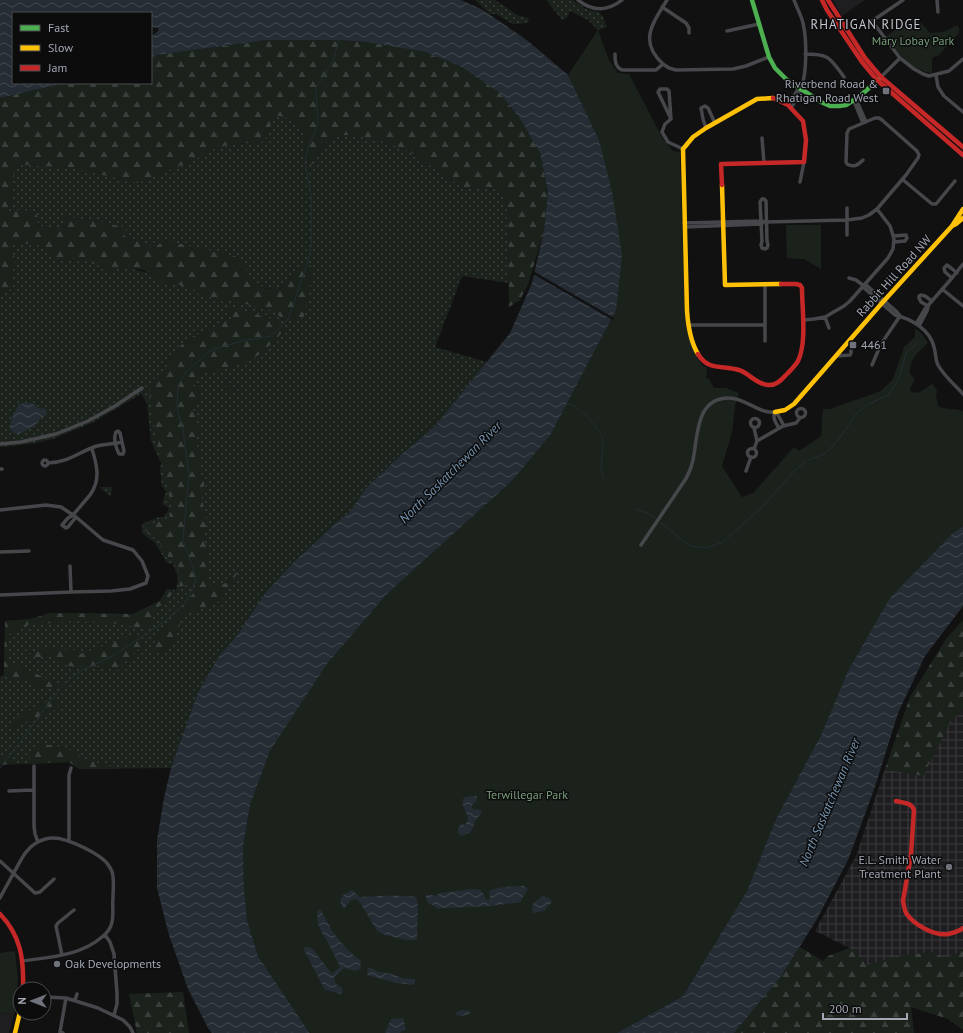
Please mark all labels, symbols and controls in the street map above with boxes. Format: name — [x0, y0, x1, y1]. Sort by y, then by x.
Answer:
legend — [12, 12, 152, 84]
district label: RHATIGAN RIDGE — [811, 16, 921, 33]
text: Fast — [48, 20, 69, 35]
park label: Mary Lobay Park — [872, 33, 955, 48]
text: Slow — [48, 40, 73, 55]
text: Jam — [47, 60, 67, 75]
place label: Riverbend Road & Rhatigan Road West — [776, 76, 878, 105]
marker: Riverbend Road & Rhatigan Road West — [881, 86, 891, 96]
street label: Rabbit Hill Road NW — [853, 232, 934, 320]
place label: 4461 — [861, 337, 887, 352]
marker: 4461 — [848, 340, 858, 350]
water label: North Saskatchewan River — [396, 417, 506, 527]
water label: North Saskatchewan River — [795, 735, 864, 869]
park label: Terwillegar Park — [486, 787, 568, 802]
place label: E.L. Smith Water Treatment Plant — [859, 852, 941, 881]
marker: E.L. Smith Water Treatment Plant — [944, 862, 954, 872]
place label: Oak Developments — [65, 956, 161, 971]
marker: Oak Developments — [52, 959, 62, 969]
north arrow — [12, 981, 52, 1021]
scale bar — [823, 995, 907, 1021]
text: N — [15, 997, 29, 1005]
text: 200 m — [829, 1001, 862, 1016]

